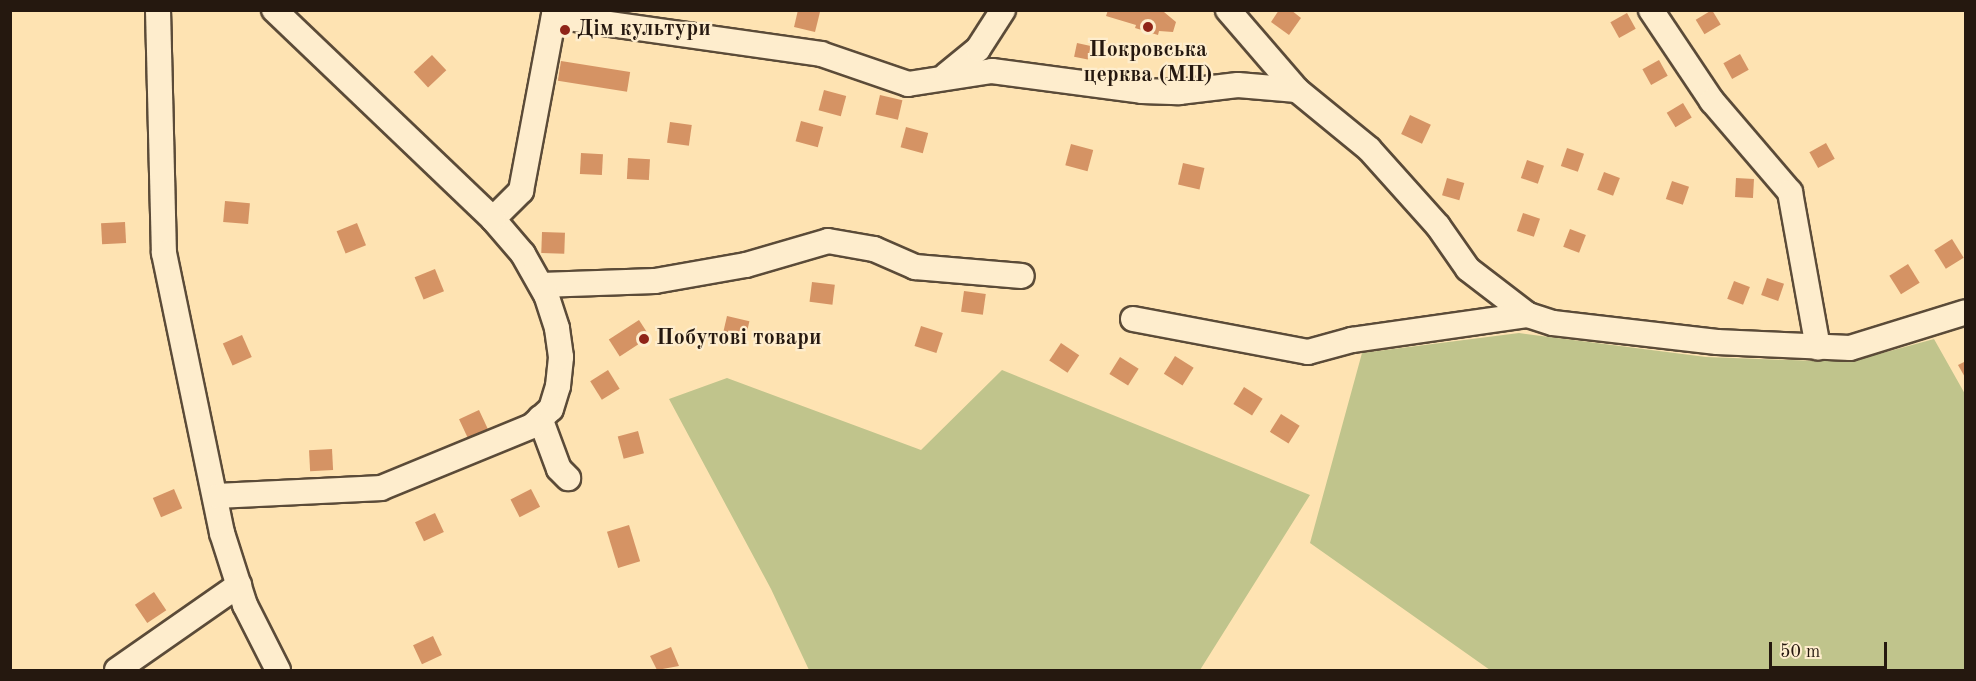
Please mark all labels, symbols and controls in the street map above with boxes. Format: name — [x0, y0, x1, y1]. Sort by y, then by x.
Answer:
place label: Дім культури — [577, 17, 711, 43]
marker: Покровська церква (МП) — [1141, 20, 1155, 34]
marker: Дім культури — [558, 23, 572, 37]
place label: Покровська церква (МП) — [1084, 37, 1212, 88]
place label: Побутові товари — [656, 326, 822, 352]
marker: Побутові товари — [637, 332, 651, 346]
scale bar — [1772, 630, 1890, 668]
text: 50 m — [1780, 643, 1820, 661]

